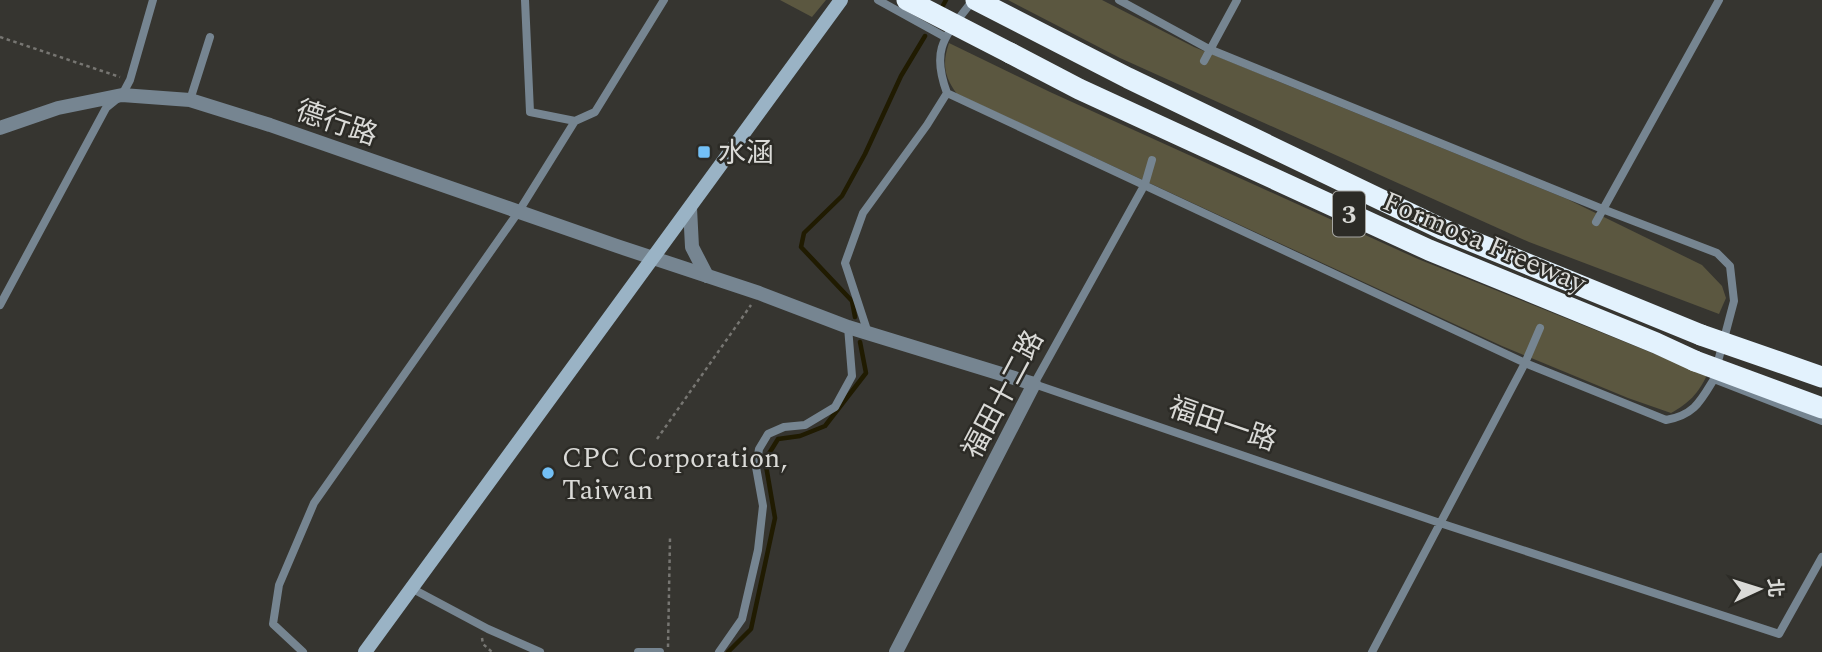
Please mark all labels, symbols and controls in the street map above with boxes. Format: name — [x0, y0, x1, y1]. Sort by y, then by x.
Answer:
street label: 德行路 — [290, 89, 383, 157]
place label: 水涵 — [718, 132, 774, 175]
marker: 水涵 — [696, 144, 712, 160]
street label: Formosa Freeway — [1376, 180, 1594, 305]
road number: 3 — [1333, 192, 1365, 236]
street label: 福田十二路 — [951, 323, 1055, 467]
street label: 福田一路 — [1163, 386, 1282, 463]
place label: CPC Corporation, Taiwan — [562, 437, 787, 512]
marker: CPC Corporation, Taiwan — [540, 465, 556, 481]
north arrow — [1724, 554, 1794, 624]
text: 北 — [1759, 577, 1790, 598]

